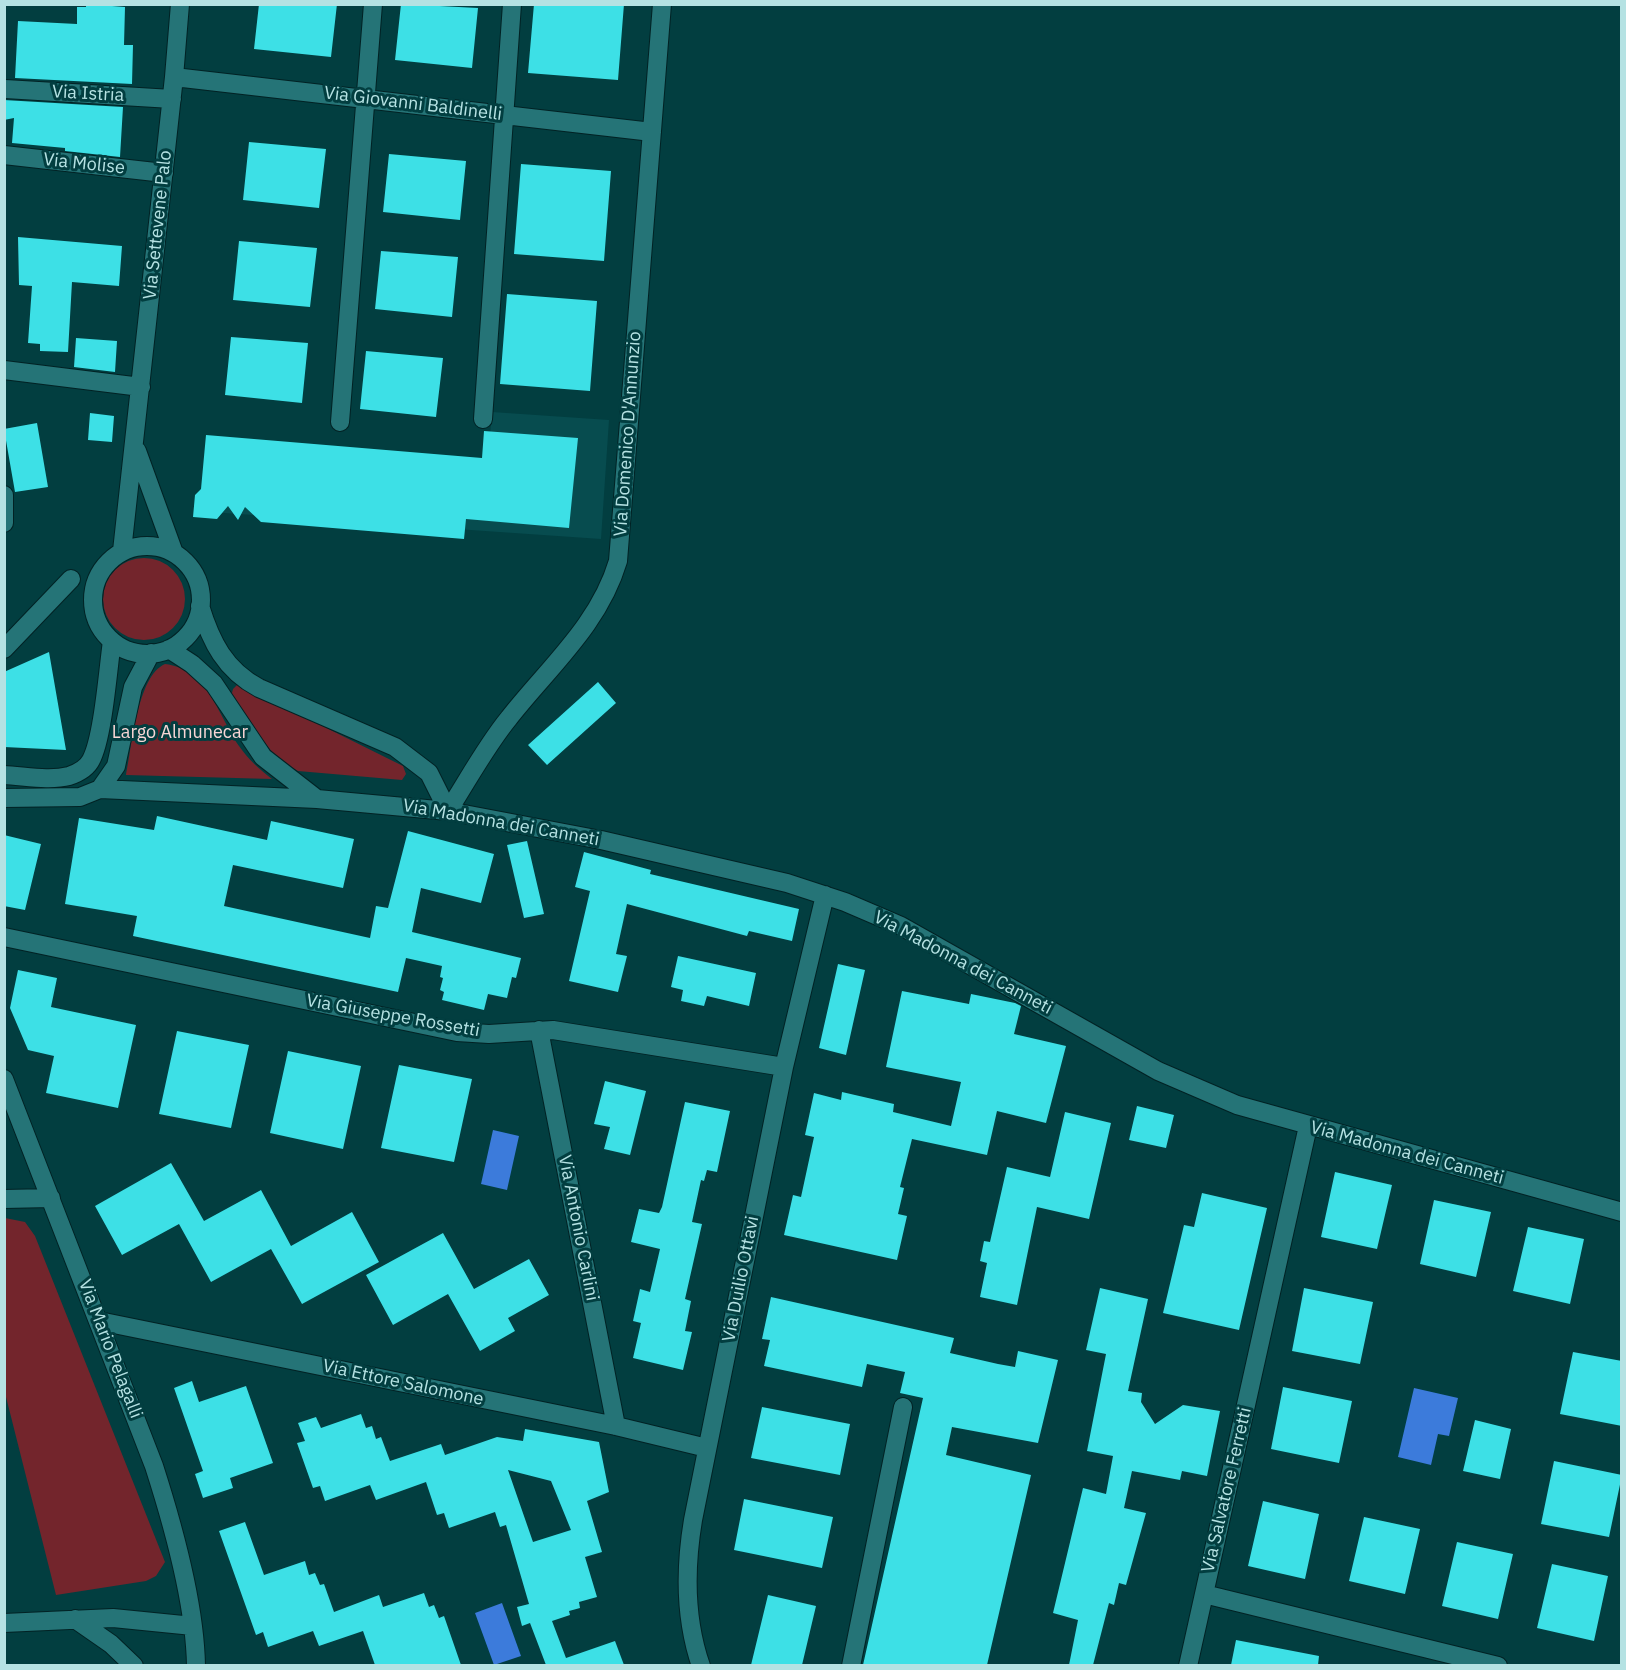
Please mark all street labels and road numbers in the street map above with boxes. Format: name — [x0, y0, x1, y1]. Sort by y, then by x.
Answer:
street label: Via Istria — [51, 81, 125, 107]
street label: Via Giovanni Baldinelli — [323, 82, 503, 126]
street label: Via Molise — [42, 149, 126, 179]
street label: Via Settevene Palo — [139, 149, 177, 301]
street label: Via Domenico D'Annunzio — [610, 331, 646, 537]
street label: Via Madonna dei Canneti — [401, 795, 601, 851]
street label: Via Madonna dei Canneti — [870, 907, 1056, 1019]
street label: Via Giuseppe Rossetti — [305, 990, 481, 1042]
street label: Via Madonna dei Canneti — [1308, 1117, 1506, 1189]
street label: Via Antonio Carlini — [553, 1153, 603, 1303]
street label: Via Duilio Ottavi — [718, 1214, 764, 1344]
street label: Via Mario Pelagalli — [74, 1276, 146, 1422]
street label: Via Ettore Salomone — [321, 1355, 485, 1411]
street label: Via Salvatore Ferretti — [1197, 1405, 1257, 1575]

